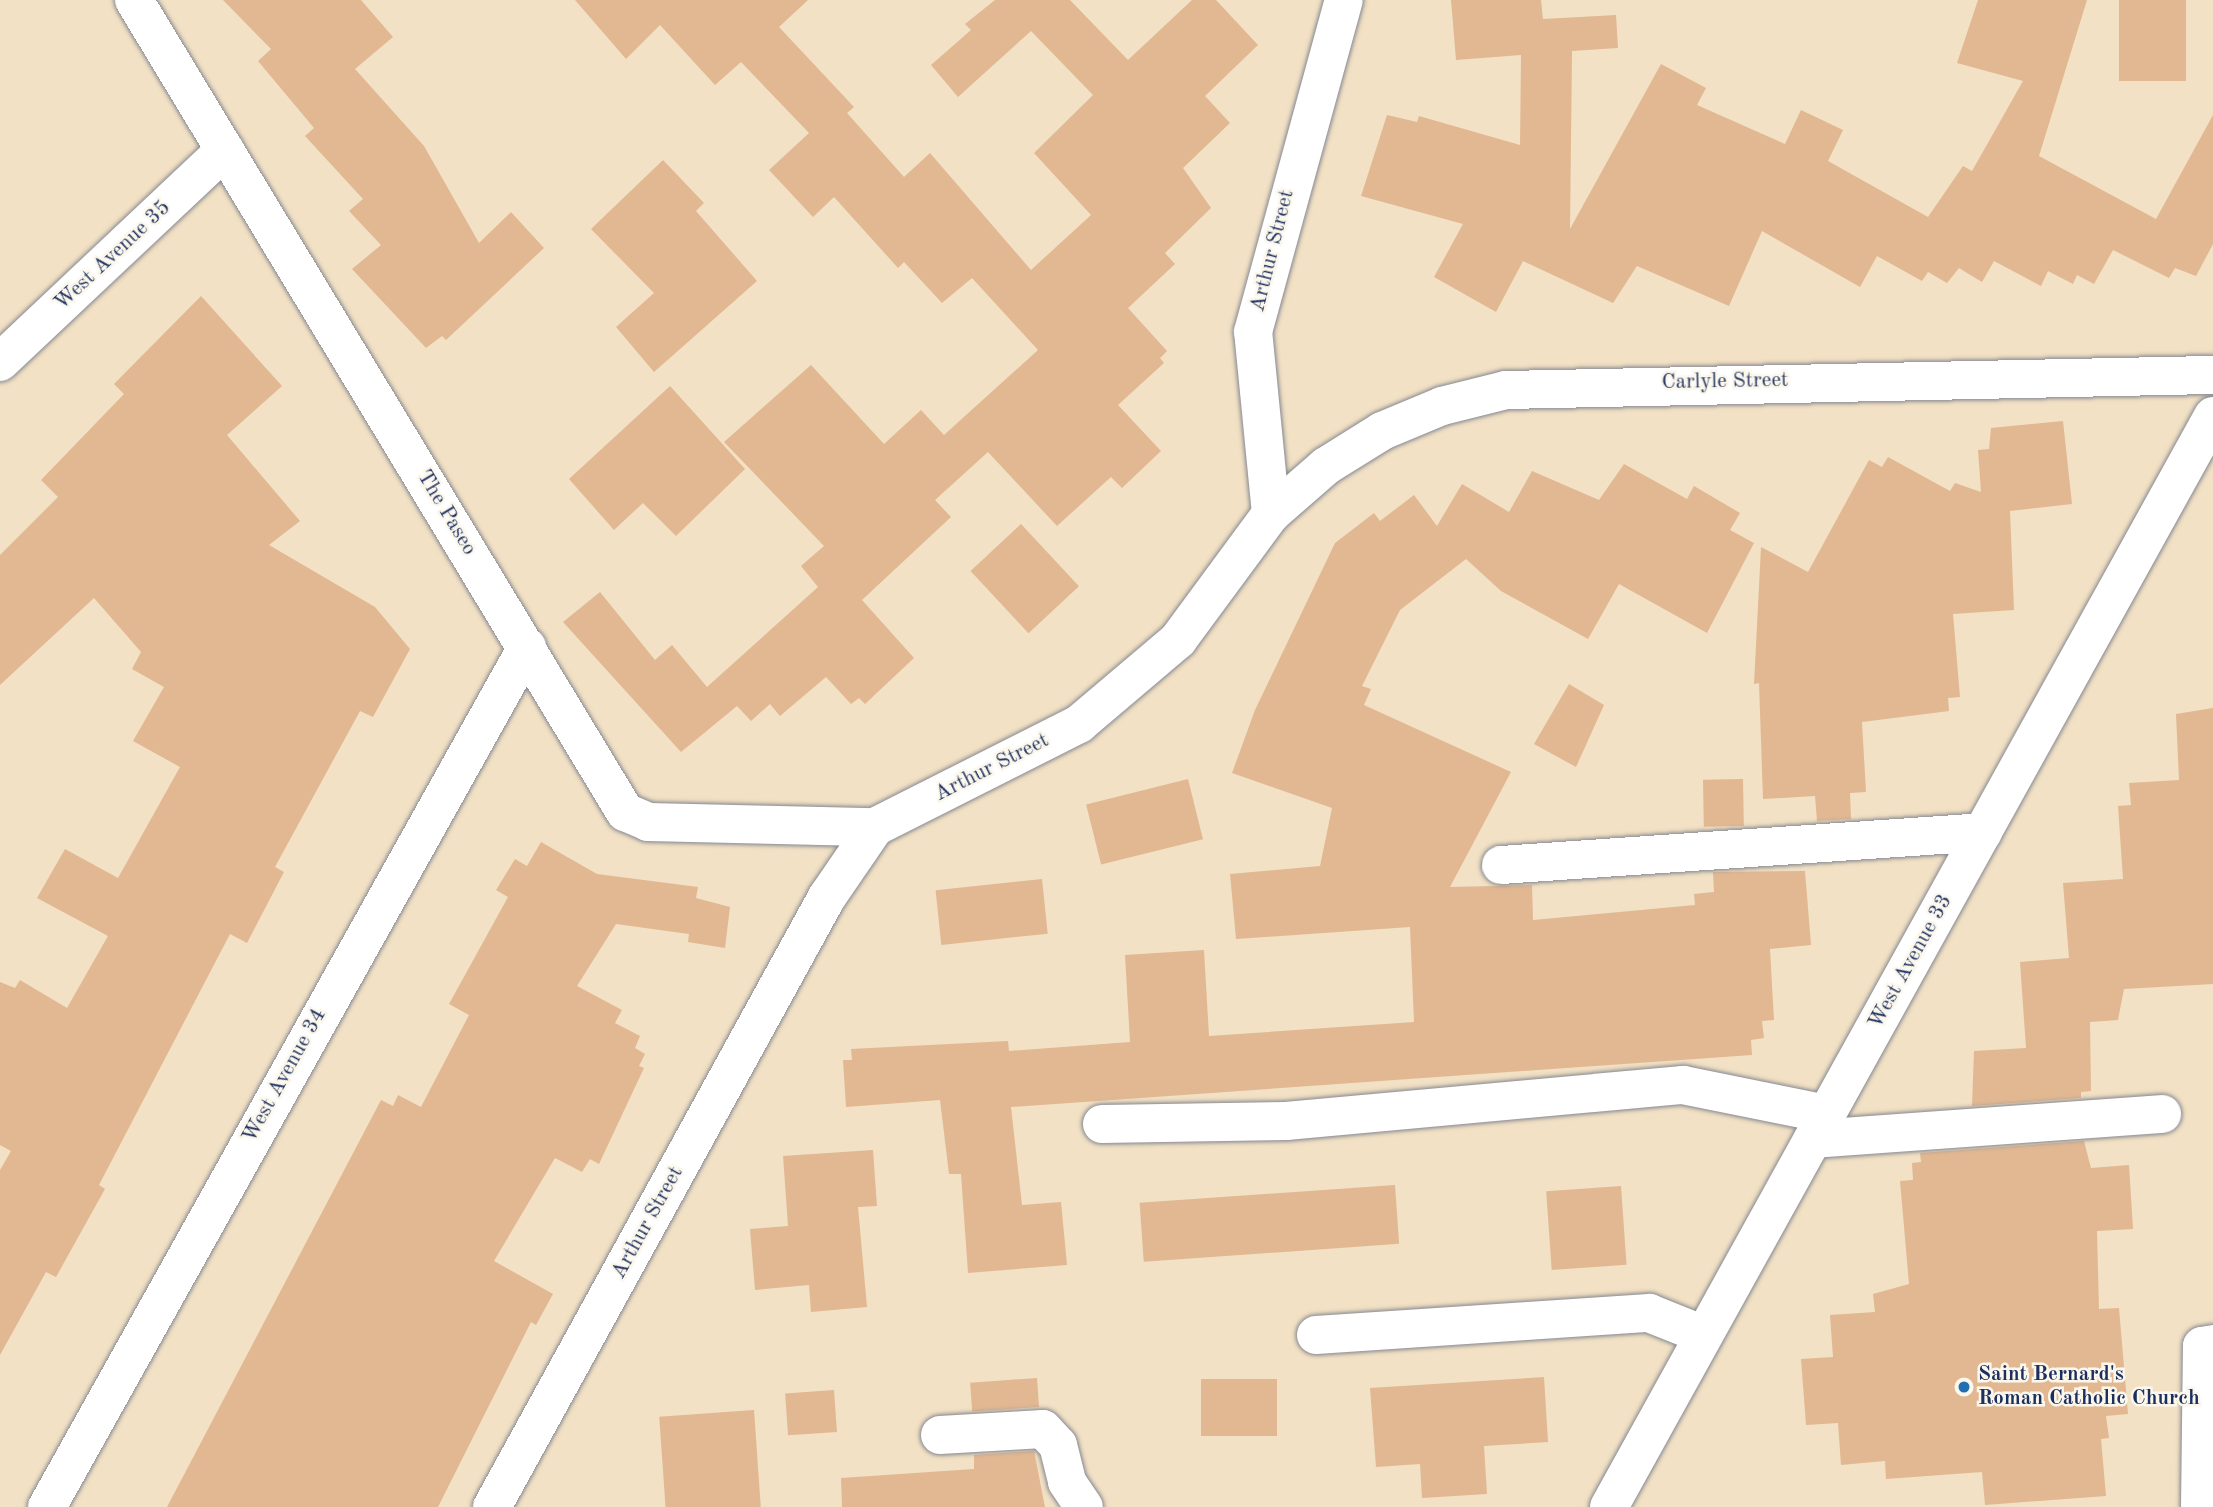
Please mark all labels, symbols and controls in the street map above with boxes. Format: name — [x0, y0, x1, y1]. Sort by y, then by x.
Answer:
street label: Arthur Street — [1246, 187, 1300, 315]
street label: West Avenue 35 — [50, 196, 176, 316]
street label: Carlyle Street — [1661, 368, 1789, 396]
street label: The Paseo — [411, 466, 481, 560]
street label: Arthur Street — [931, 728, 1053, 808]
street label: West Avenue 33 — [1864, 891, 1958, 1033]
street label: West Avenue 34 — [238, 1005, 332, 1147]
street label: Arthur Street — [607, 1162, 689, 1284]
place label: Saint Bernard's Roman Catholic Church — [1978, 1362, 2200, 1412]
marker: Saint Bernard's Roman Catholic Church — [1956, 1379, 1972, 1395]

